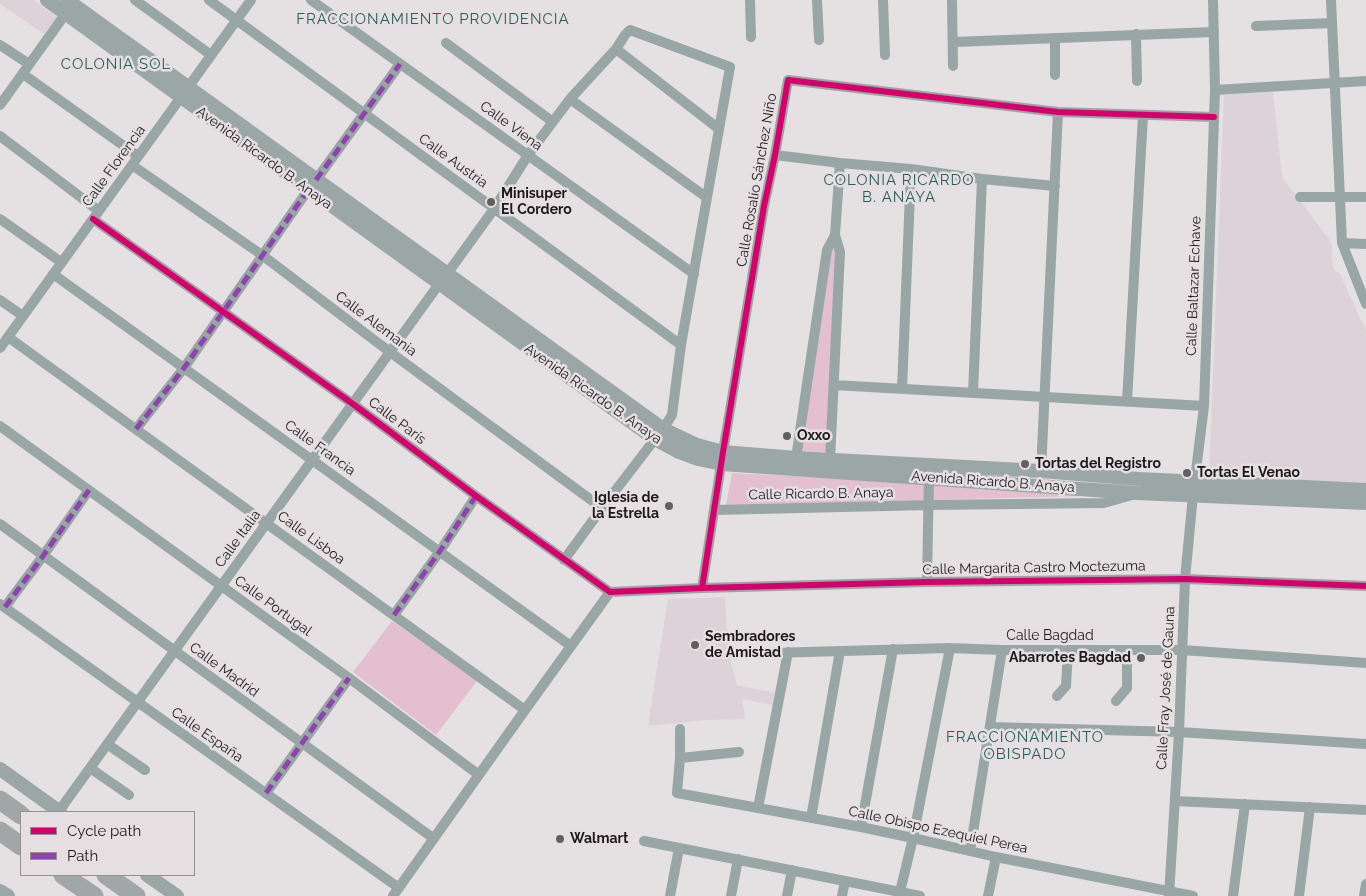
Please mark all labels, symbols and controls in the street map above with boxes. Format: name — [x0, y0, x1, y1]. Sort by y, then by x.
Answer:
district label: FRACCIONAMIENTO PROVIDENCIA — [293, 10, 573, 28]
district label: COLONIA SOL — [59, 55, 173, 73]
street label: Calle Rosalío Sánchez Niño — [733, 92, 781, 268]
street label: Calle Viena — [476, 98, 546, 154]
street label: Avenida Ricardo B. Anaya — [193, 103, 335, 213]
street label: Calle Florencia — [79, 122, 149, 210]
street label: Calle Austria — [415, 130, 491, 192]
district label: COLONIA RICARDO B. ANAYA — [822, 171, 976, 206]
place label: Minisuper El Cordero — [501, 186, 572, 218]
marker: Minisuper El Cordero — [485, 196, 497, 208]
street label: Calle Baltazar Echave — [1183, 216, 1205, 356]
street label: Calle Alemania — [332, 288, 420, 360]
street label: Avenida Ricardo B. Anaya — [521, 340, 665, 448]
street label: Calle París — [365, 394, 429, 448]
street label: Calle Francia — [281, 417, 359, 479]
place label: Oxxo — [797, 428, 830, 444]
marker: Oxxo — [781, 430, 793, 442]
place label: Tortas del Registro — [1035, 456, 1161, 472]
marker: Tortas del Registro — [1019, 458, 1031, 470]
place label: Tortas El Venao — [1197, 465, 1300, 481]
marker: Tortas El Venao — [1181, 467, 1193, 479]
street label: Avenida Ricardo B. Anaya — [911, 468, 1075, 496]
street label: Calle Ricardo B. Anaya — [748, 484, 894, 504]
place label: Iglesia de la Estrella — [592, 490, 659, 522]
marker: Iglesia de la Estrella — [663, 500, 675, 512]
street label: Calle Italia — [212, 507, 264, 571]
street label: Calle Lisboa — [274, 508, 348, 568]
street label: Calle Margarita Castro Moctezuma — [922, 558, 1146, 578]
street label: Calle Portugal — [231, 572, 315, 640]
street label: Calle Fray José de Gauna — [1153, 606, 1179, 770]
street label: Calle Bagdad — [1006, 628, 1094, 644]
place label: Sembradores de Amistad — [705, 629, 795, 662]
street label: Calle Madrid — [186, 639, 262, 701]
marker: Sembradores de Amistad — [689, 639, 701, 651]
place label: Abarrotes Bagdad — [1009, 650, 1131, 666]
marker: Abarrotes Bagdad — [1135, 652, 1147, 664]
street label: Calle España — [168, 704, 246, 766]
district label: FRACCIONAMIENTO OBISPADO — [944, 728, 1106, 763]
street label: Calle Obispo Ezequiel Perea — [847, 803, 1029, 857]
legend — [20, 811, 195, 876]
text: Cycle path — [67, 822, 141, 840]
place label: Walmart — [570, 831, 628, 847]
marker: Walmart — [554, 833, 566, 845]
text: Path — [67, 847, 98, 865]

